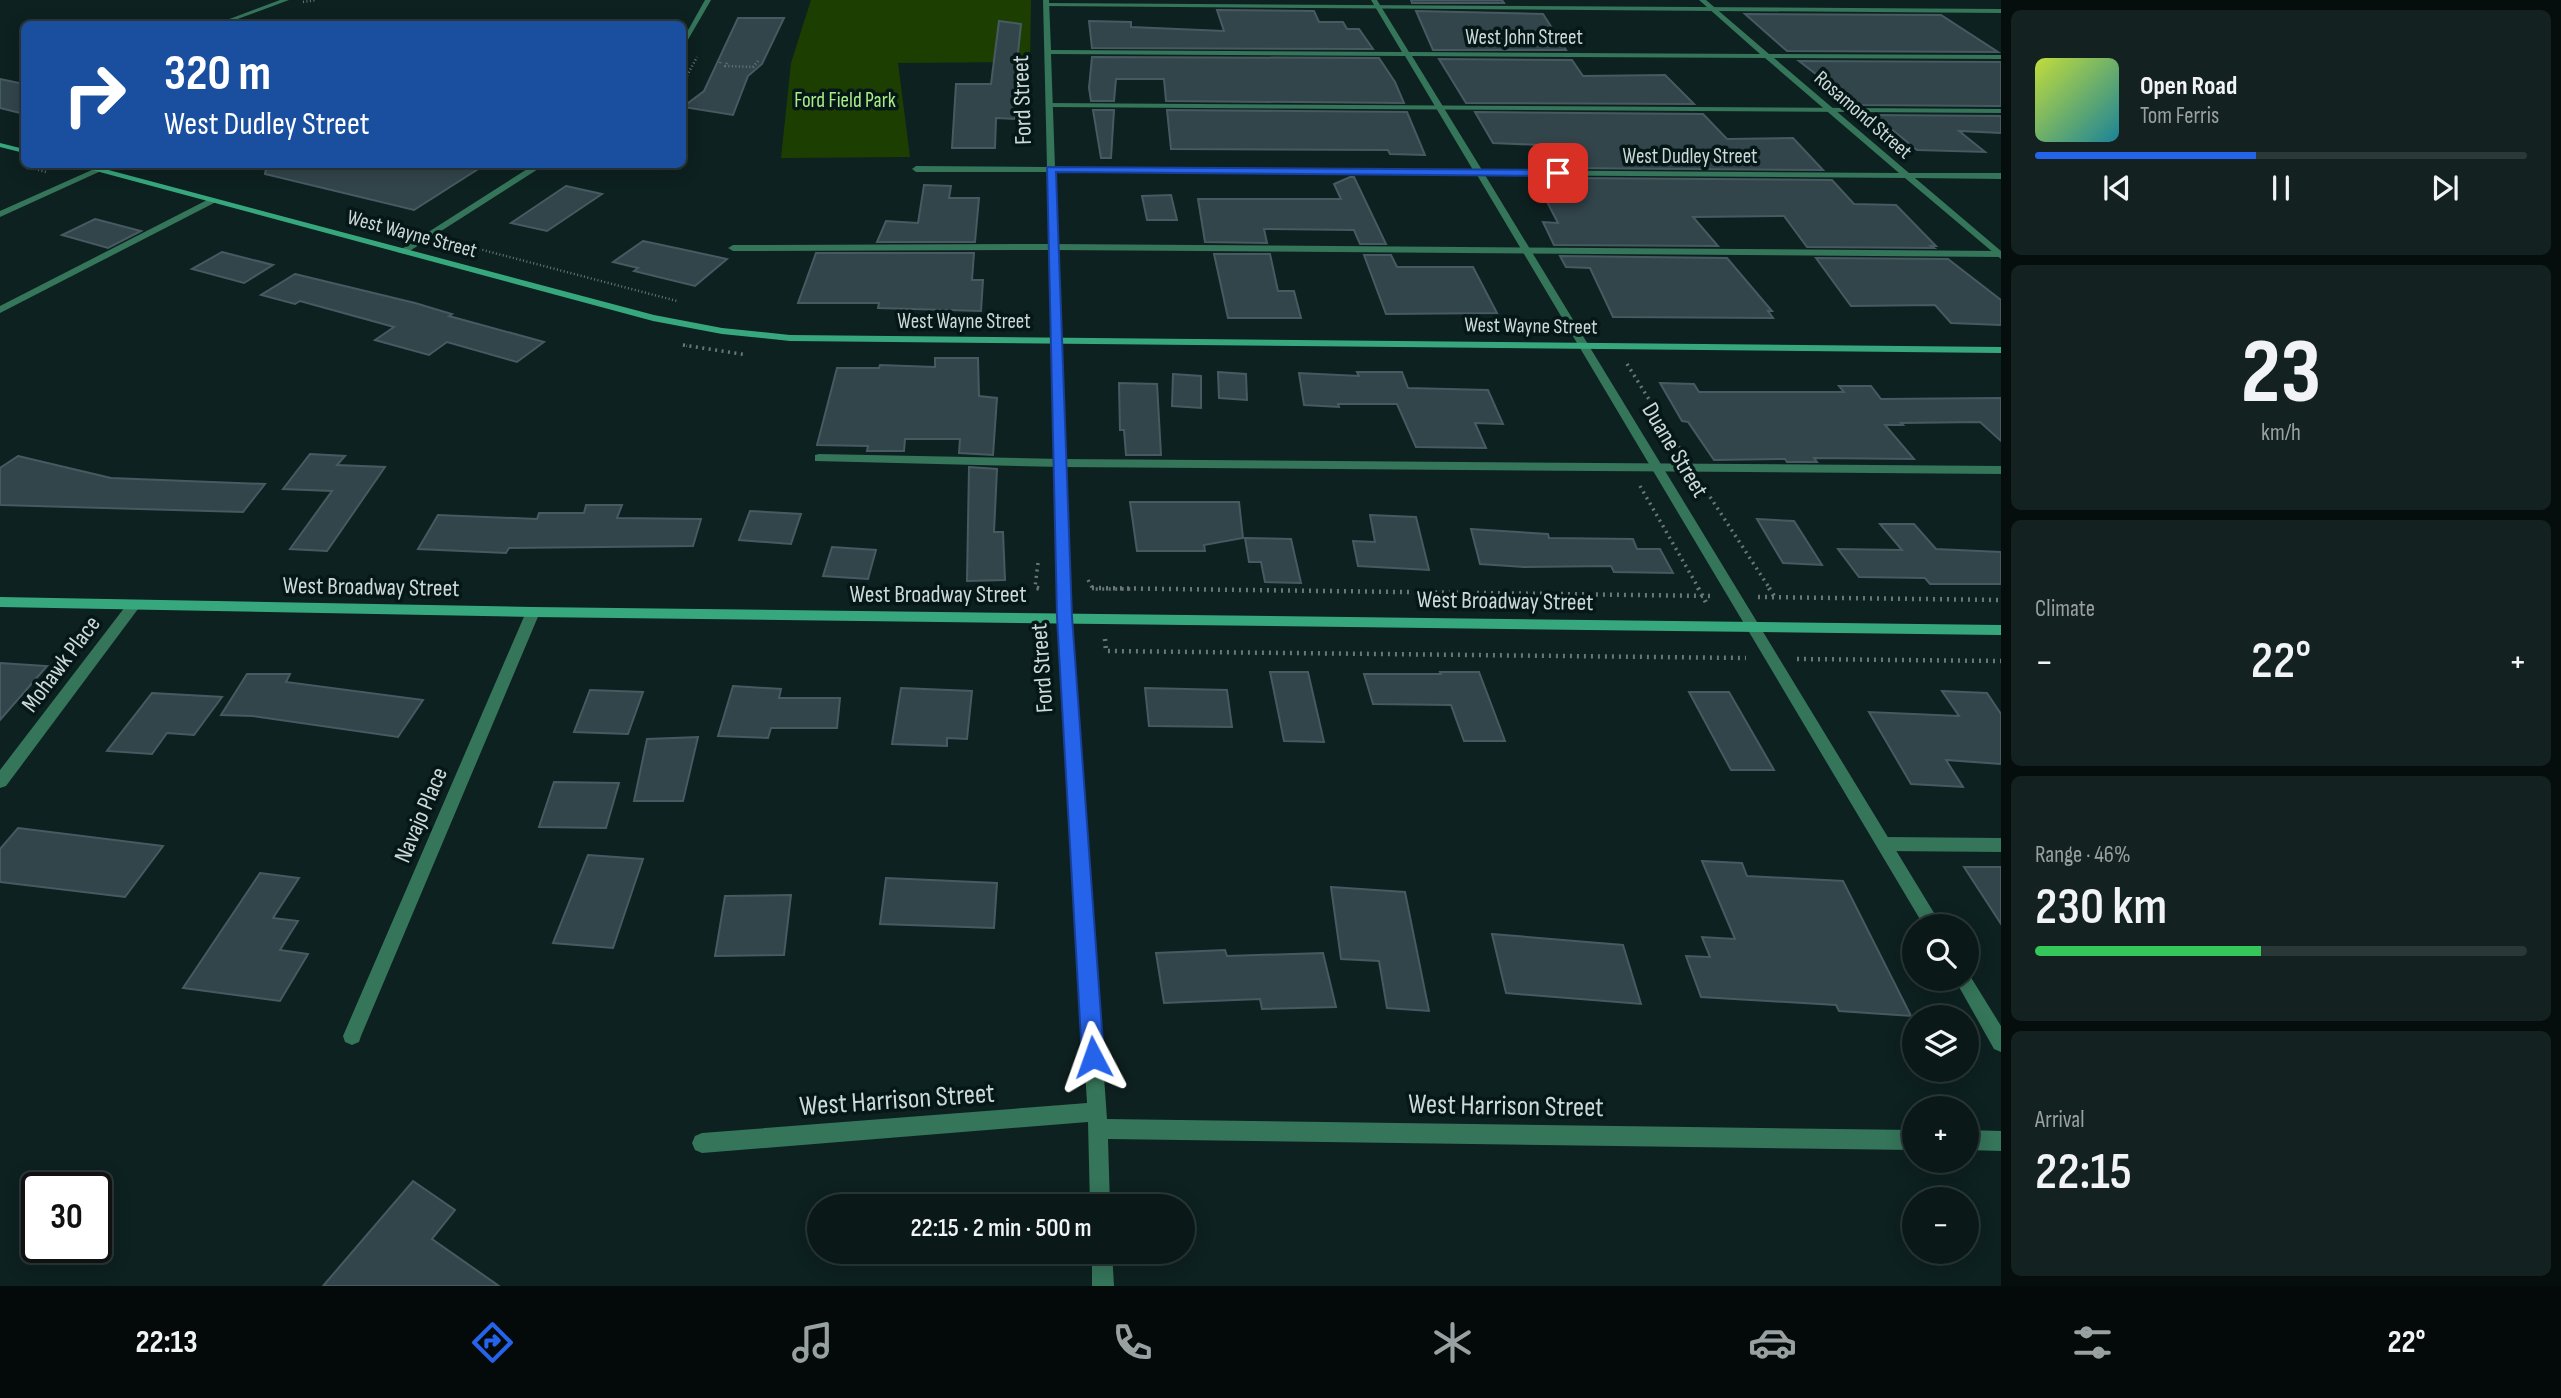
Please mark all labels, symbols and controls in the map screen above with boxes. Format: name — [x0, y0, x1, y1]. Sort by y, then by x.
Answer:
street label: West John Street — [1465, 25, 1583, 50]
text: 320 m — [164, 45, 271, 104]
icon: right — [49, 49, 140, 140]
street label: Ford Street — [1006, 55, 1038, 145]
street label: Rosamond Street — [1809, 66, 1917, 164]
text: Open Road — [2140, 71, 2237, 102]
park label: Ford Field Park — [794, 88, 896, 113]
text: Tom Ferris — [2140, 102, 2219, 130]
text: West Dudley Street — [164, 105, 370, 144]
pin — [1528, 143, 1588, 203]
street label: West Dudley Street — [1623, 144, 1757, 169]
icon: arrive — [1539, 154, 1577, 192]
icon: previous — [2098, 169, 2136, 207]
icon: pause — [2262, 169, 2300, 207]
icon: next — [2426, 169, 2464, 207]
street label: West Wayne Street — [344, 205, 480, 263]
street label: West Wayne Street — [897, 309, 1031, 334]
street label: West Wayne Street — [1464, 312, 1598, 340]
text: 23 — [2241, 319, 2321, 428]
street label: Duane Street — [1635, 397, 1715, 503]
text: km/h — [2261, 419, 2301, 447]
street label: West Broadway Street — [282, 571, 460, 603]
street label: West Broadway Street — [850, 580, 1026, 609]
street label: West Broadway Street — [1416, 585, 1594, 617]
text: Climate — [2035, 595, 2095, 623]
street label: Mohawk Place — [15, 610, 107, 718]
street label: Ford Street — [1024, 622, 1060, 714]
text: 22° — [2251, 630, 2311, 693]
text: − — [2035, 640, 2054, 685]
text: + — [2508, 640, 2527, 685]
street label: Navajo Place — [388, 763, 454, 867]
text: Range · 46% — [2035, 841, 2131, 869]
text: 230 km — [2035, 876, 2167, 939]
map controls — [1902, 914, 1979, 1264]
button: search — [1902, 914, 1979, 991]
button: layers — [1902, 1005, 1979, 1082]
position arrow — [1056, 1020, 1130, 1094]
street label: West Harrison Street — [798, 1077, 996, 1123]
street label: West Harrison Street — [1408, 1088, 1604, 1124]
button: + — [1902, 1096, 1979, 1173]
text: Arrival — [2035, 1106, 2084, 1134]
text: 22:15 — [2035, 1141, 2132, 1204]
speed limit sign: 30 — [21, 1172, 112, 1263]
button: − — [1902, 1187, 1979, 1264]
text: 22:15 · 2 min · 500 m — [910, 1213, 1092, 1244]
icon: directions — [468, 1318, 517, 1367]
icon: music — [788, 1318, 837, 1367]
icon: phone — [1108, 1318, 1157, 1367]
icon: climate — [1428, 1318, 1477, 1367]
icon: car — [1748, 1318, 1797, 1367]
icon: filters — [2068, 1318, 2117, 1367]
text: 22:13 — [135, 1323, 198, 1362]
text: 22° — [2387, 1323, 2426, 1362]

